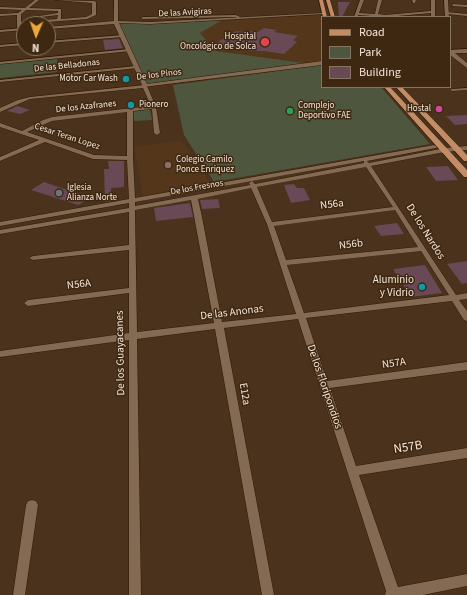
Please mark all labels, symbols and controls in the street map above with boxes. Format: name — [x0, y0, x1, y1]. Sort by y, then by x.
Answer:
street label: De las Avigiras — [158, 6, 212, 20]
north arrow — [16, 16, 56, 56]
legend — [321, 16, 451, 88]
text: Road — [359, 24, 385, 41]
place label: Hospital Oncológico de Solca — [180, 32, 256, 53]
marker: Hospital Oncológico de Solca — [259, 36, 271, 48]
text: N — [32, 40, 40, 55]
text: Park — [359, 44, 381, 61]
street label: De las Belladonas — [34, 57, 100, 75]
text: Building — [359, 64, 401, 81]
street label: De los Pinos — [136, 67, 182, 83]
place label: Motor Car Wash — [59, 74, 118, 84]
marker: Motor Car Wash — [121, 74, 131, 84]
street label: De los Azafranes — [55, 98, 117, 116]
marker: Pionero — [126, 100, 136, 110]
place label: Pionero — [139, 100, 168, 110]
place label: Complejo Deportivo FAE — [298, 101, 351, 122]
place label: Hostal — [407, 104, 431, 114]
marker: Hostal — [434, 104, 444, 114]
marker: Complejo Deportivo FAE — [285, 106, 295, 116]
street label: Cesar Teran Lopez — [33, 121, 101, 153]
place label: Colegio Camilo Ponce Enriquez — [176, 155, 234, 176]
marker: Colegio Camilo Ponce Enriquez — [163, 160, 173, 170]
street label: De los Fresnos — [170, 178, 224, 198]
place label: Iglesia Alianza Norte — [67, 183, 117, 204]
marker: Iglesia Alianza Norte — [54, 188, 64, 198]
street label: N56a — [319, 197, 345, 213]
street label: De los Nardos — [403, 202, 447, 262]
street label: N56b — [338, 237, 364, 253]
place label: Aluminio y Vidrio — [373, 274, 414, 300]
street label: N56A — [66, 277, 92, 293]
marker: Aluminio y Vidrio — [417, 282, 427, 292]
street label: De las Anonas — [200, 303, 264, 323]
street label: De los Guayacanes — [114, 310, 128, 396]
street label: De los Floripondios — [303, 343, 345, 431]
street label: N57A — [381, 356, 407, 372]
street label: E12a — [236, 382, 252, 406]
street label: N57B — [392, 438, 424, 458]

